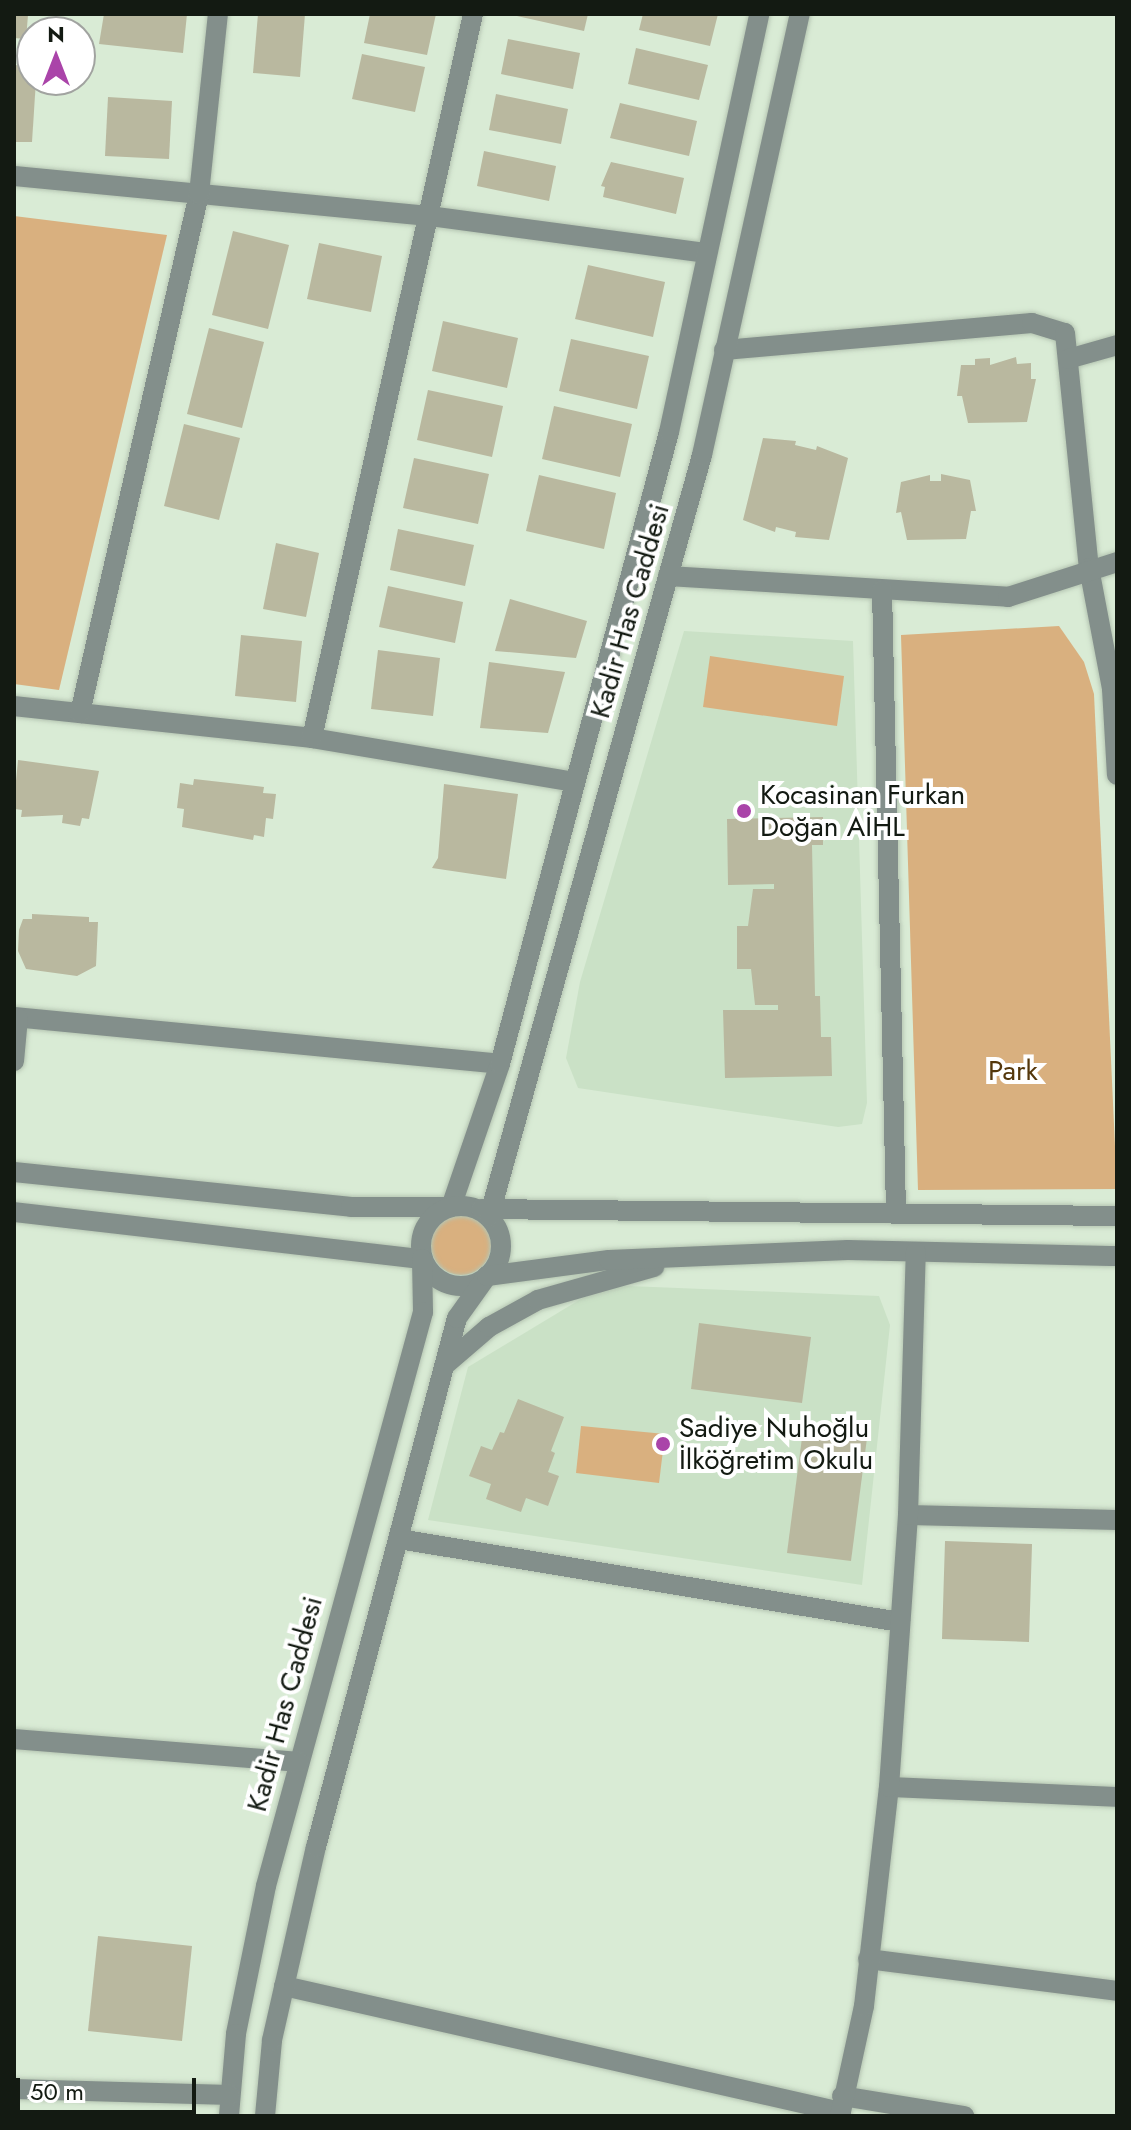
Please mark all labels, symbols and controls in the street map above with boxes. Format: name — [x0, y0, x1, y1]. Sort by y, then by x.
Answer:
north arrow — [16, 16, 96, 96]
text: N — [47, 18, 65, 50]
street label: Kadir Has Caddesi — [583, 500, 677, 722]
place label: Kocasinan Furkan Doğan AİHL — [760, 778, 965, 844]
marker: Kocasinan Furkan Doğan AİHL — [735, 802, 753, 820]
park label: Park — [988, 1054, 1038, 1088]
place label: Sadiye Nuhoğlu İlköğretim Okulu — [679, 1411, 873, 1477]
marker: Sadiye Nuhoğlu İlköğretim Okulu — [654, 1435, 672, 1453]
street label: Kadir Has Caddesi — [240, 1593, 330, 1815]
scale bar — [20, 2062, 200, 2112]
text: 50 m — [30, 2074, 84, 2109]

